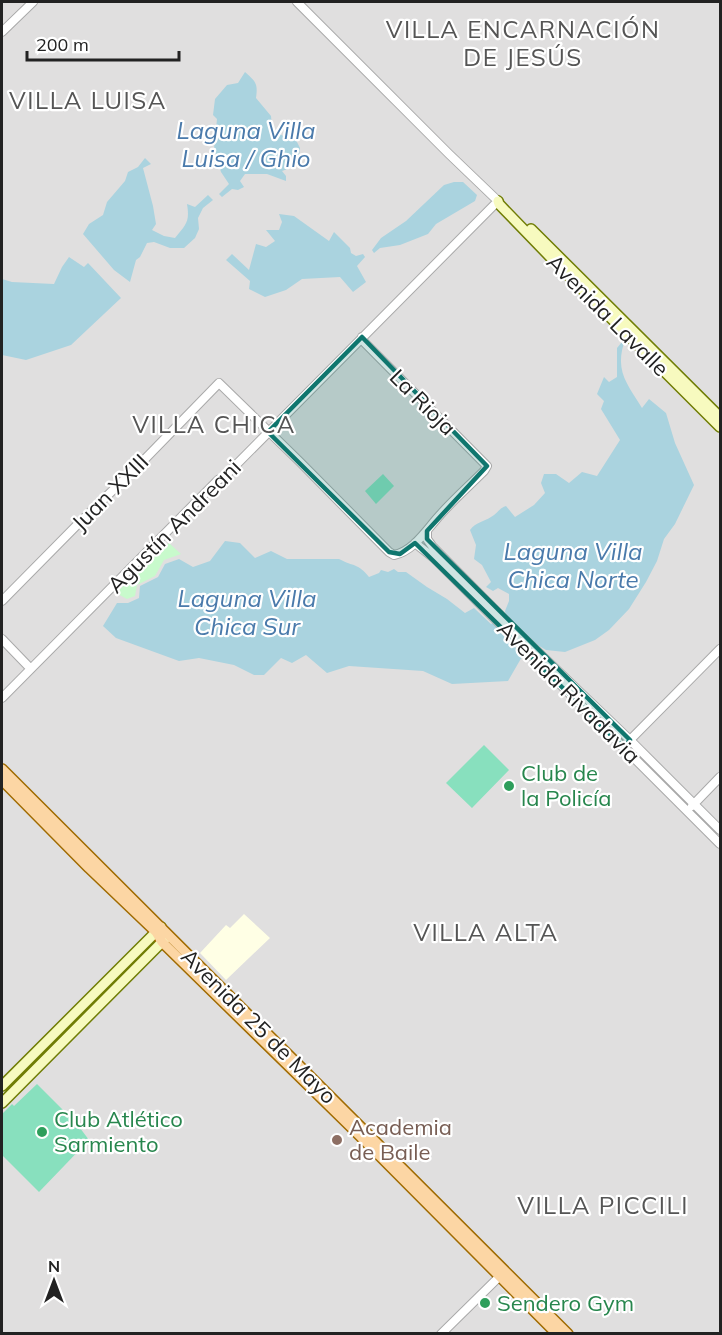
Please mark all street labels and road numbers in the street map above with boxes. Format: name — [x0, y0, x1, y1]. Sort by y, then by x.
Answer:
street label: Avenida Lavalle — [541, 248, 675, 382]
street label: La Rioja — [384, 363, 462, 441]
street label: Juan XXIII — [66, 448, 154, 536]
street label: Agustín Andreani — [101, 453, 247, 599]
street label: Avenida Rivadavia — [492, 615, 646, 769]
street label: Avenida 25 de Mayo — [175, 942, 343, 1110]

